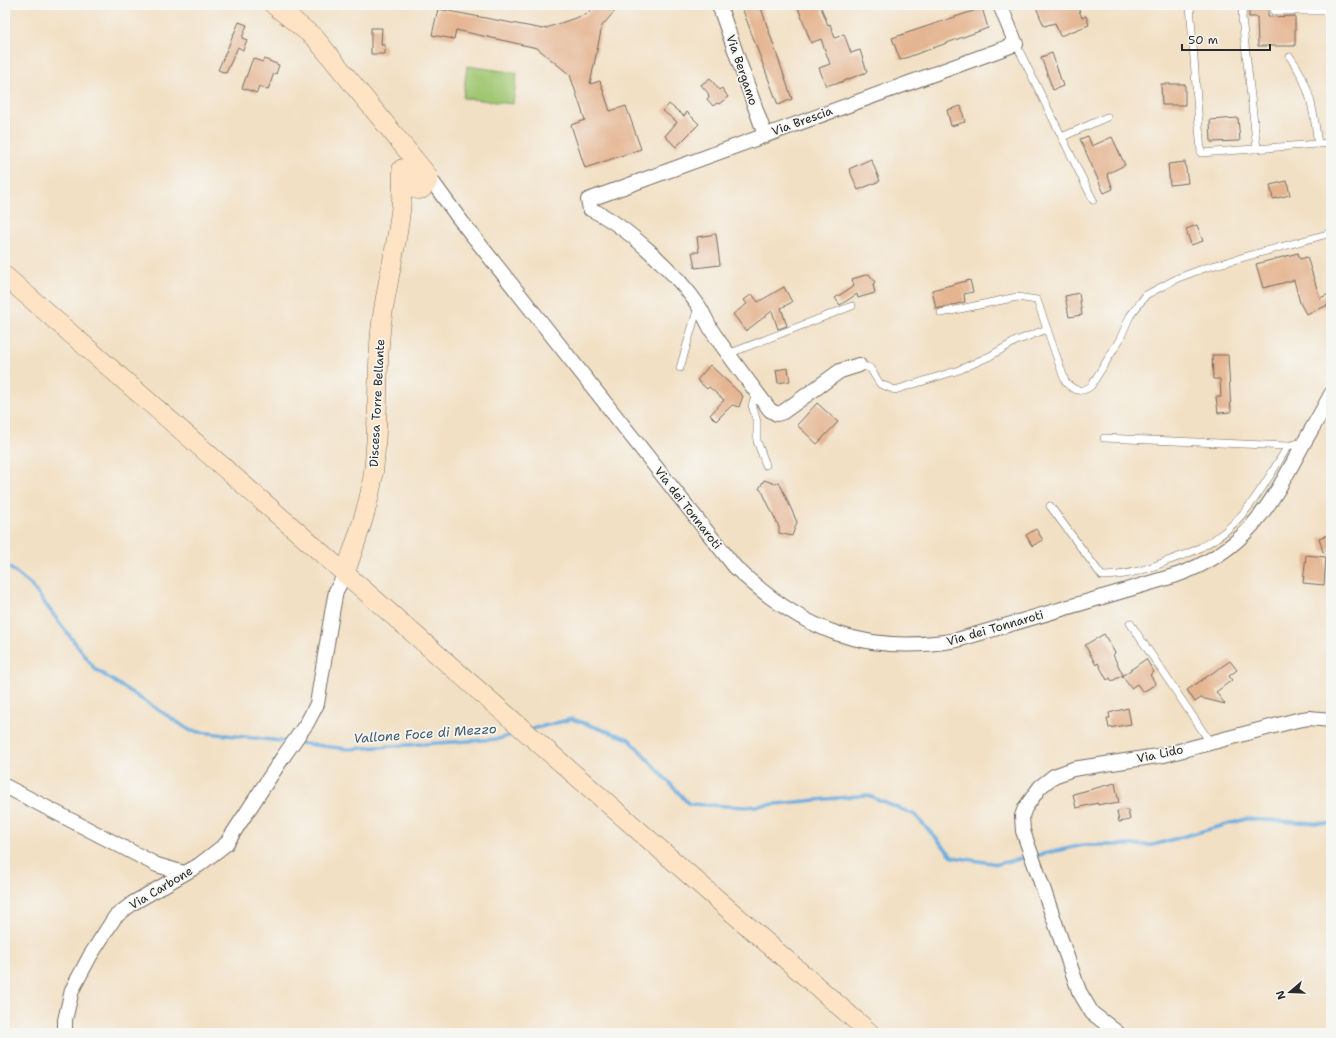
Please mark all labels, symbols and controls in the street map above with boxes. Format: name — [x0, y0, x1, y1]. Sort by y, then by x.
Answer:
scale bar — [1182, 26, 1270, 52]
street label: Via Bergamo — [722, 32, 762, 108]
text: 50 m — [1188, 32, 1218, 48]
street label: Via Brescia — [769, 102, 835, 139]
street label: Discesa Torre Bellante — [366, 338, 388, 467]
street label: Via dei Tonnaroti — [651, 464, 725, 552]
street label: Via dei Tonnaroti — [945, 606, 1045, 650]
water label: Vallone Foce di Mezzo — [353, 720, 497, 747]
street label: Via Lido — [1135, 741, 1185, 767]
street label: Via Carbone — [126, 863, 196, 913]
north arrow — [1270, 972, 1310, 1012]
text: N — [1272, 988, 1290, 1002]

